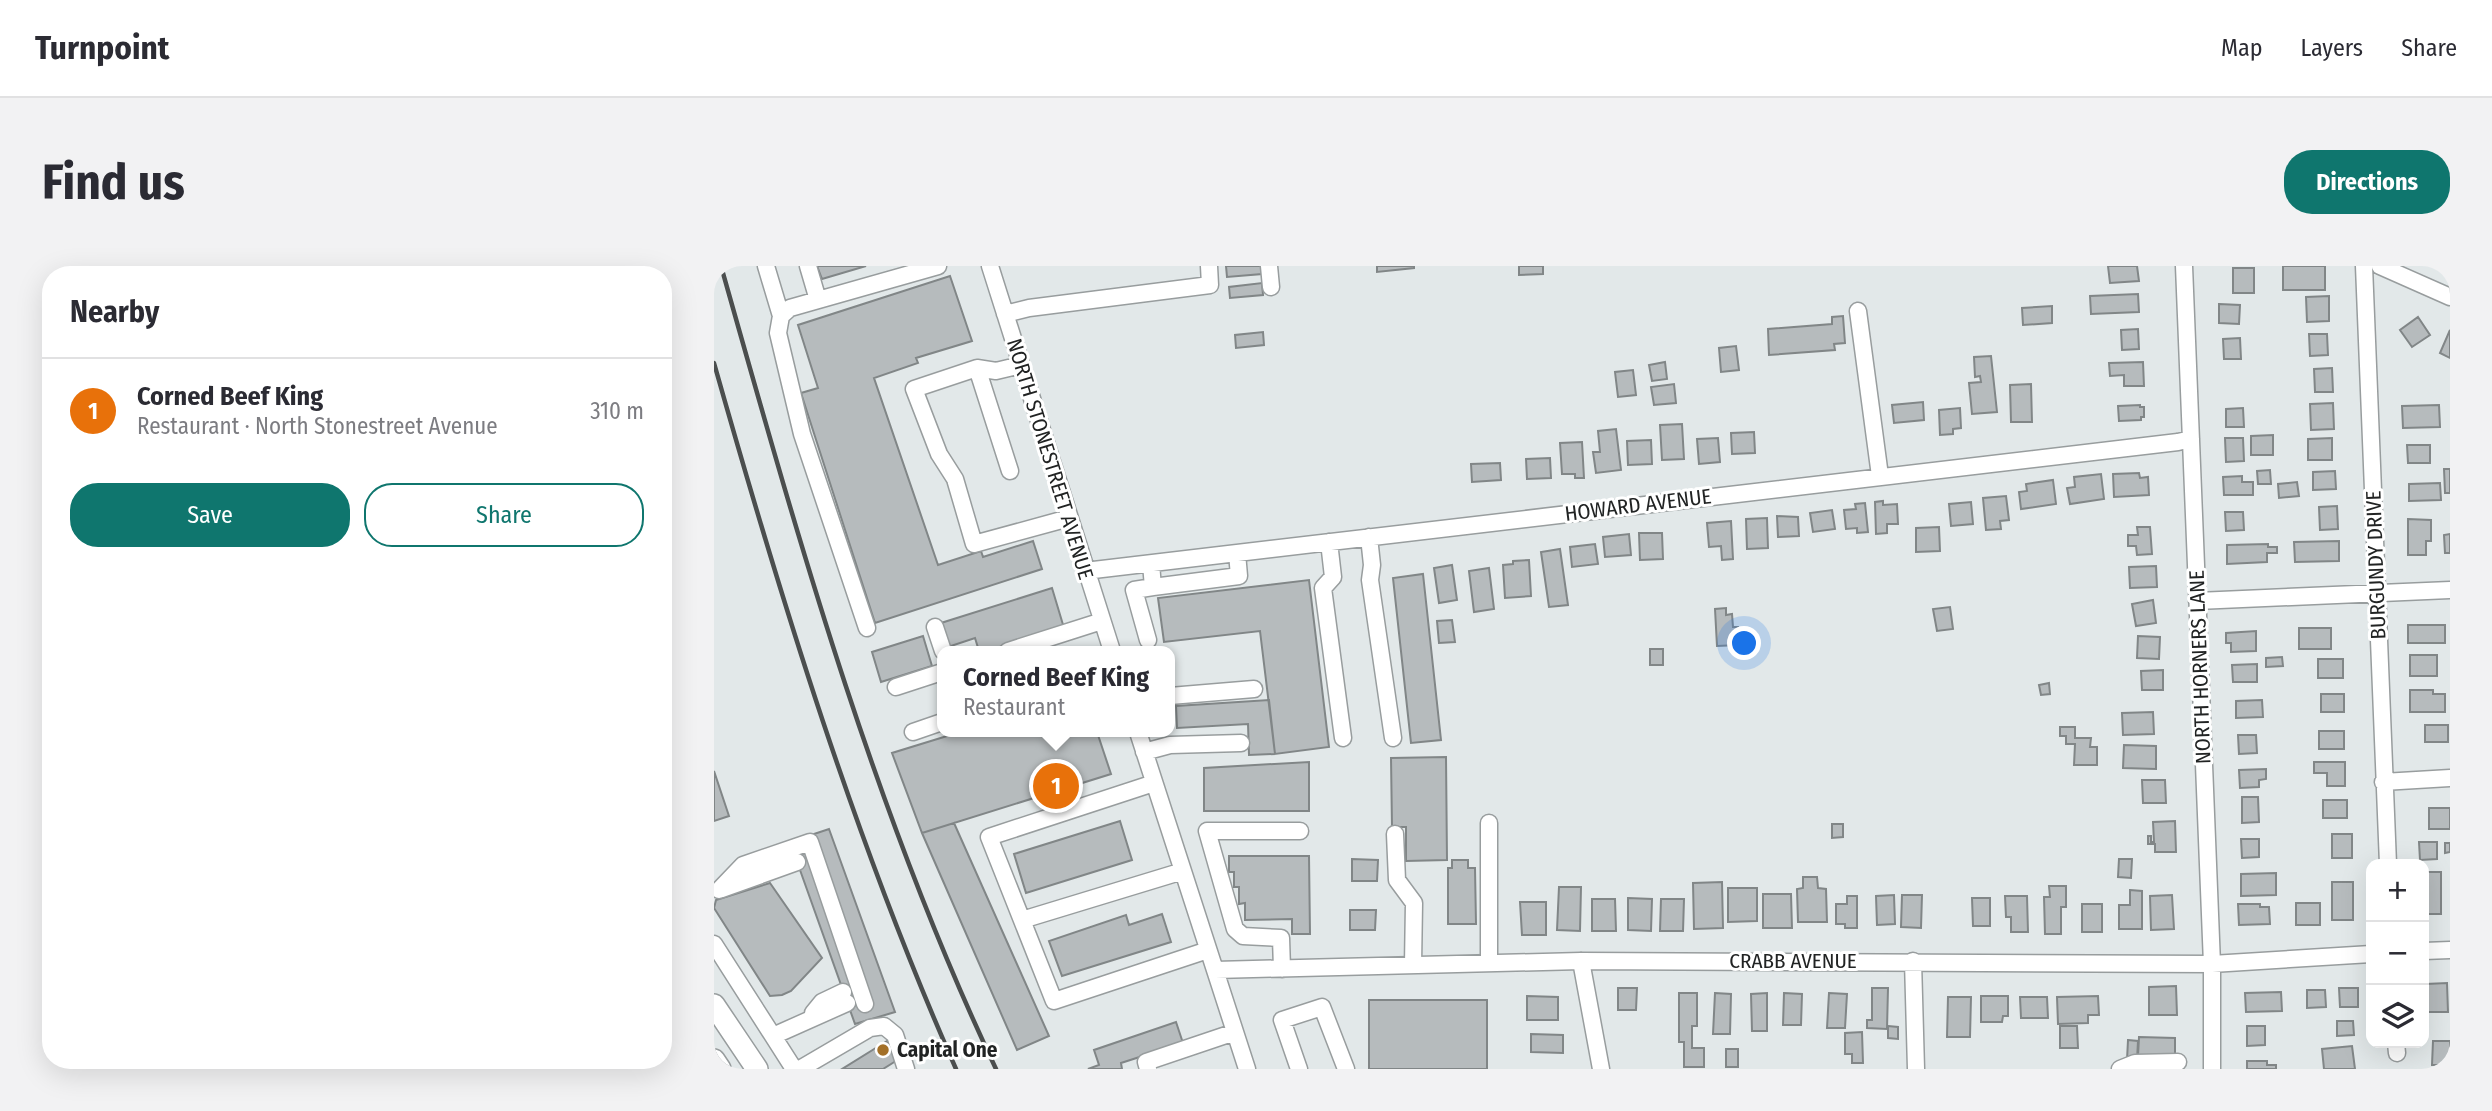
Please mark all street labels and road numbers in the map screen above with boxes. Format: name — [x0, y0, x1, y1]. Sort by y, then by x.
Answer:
street label: NORTH STONESTREET AVENUE — [1001, 335, 1099, 583]
street label: HOWARD AVENUE — [1563, 483, 1713, 527]
street label: BURGUNDY DRIVE — [2360, 490, 2392, 640]
street label: NORTH HORNERS LANE — [2184, 570, 2216, 764]
street label: CRABB AVENUE — [1729, 948, 1857, 974]

